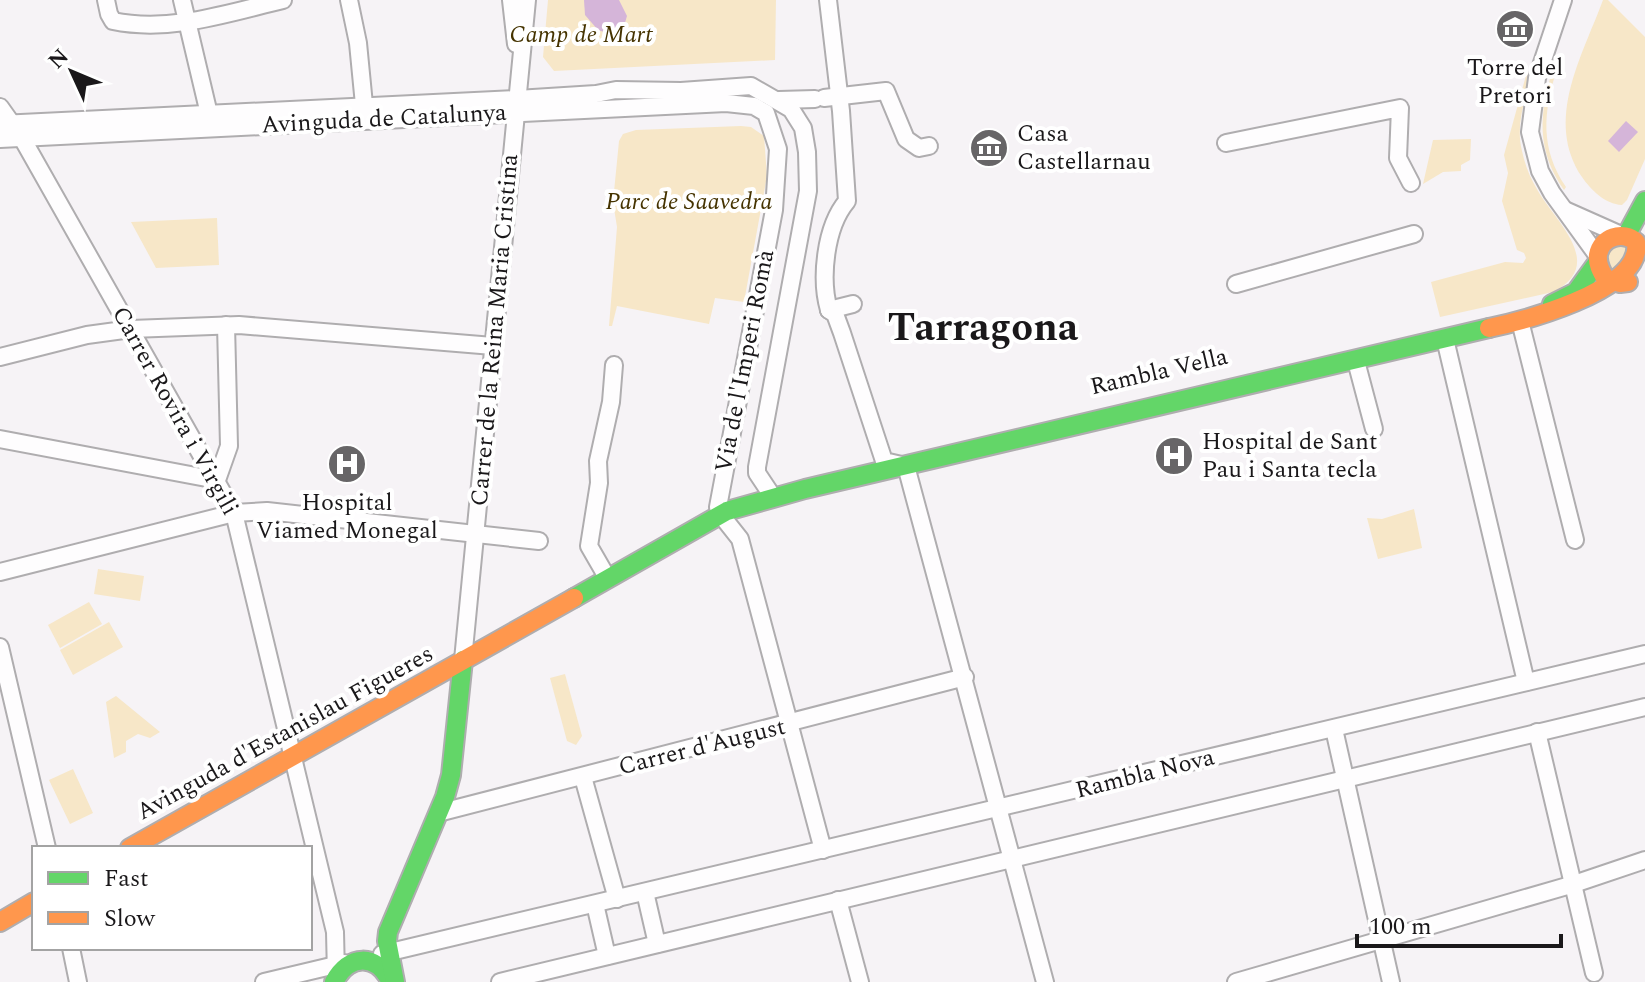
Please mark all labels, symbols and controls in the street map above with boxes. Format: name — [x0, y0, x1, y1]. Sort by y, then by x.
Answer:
museum icon: Torre del Pretori — [1494, 8, 1536, 50]
park label: Camp de Mart — [509, 17, 653, 53]
north arrow — [32, 32, 112, 112]
text: N — [41, 41, 77, 77]
place label: Torre del Pretori — [1467, 50, 1563, 114]
street label: Avinguda de Catalunya — [260, 95, 508, 143]
place label: Casa Castellarnau — [1017, 116, 1151, 180]
museum icon: Casa Castellarnau — [968, 127, 1010, 169]
street label: Carrer de la Reina Maria Cristina — [462, 152, 528, 508]
park label: Parc de Saavedra — [606, 184, 772, 220]
street label: Via de l'Imperi Romà — [706, 246, 784, 476]
district label: Tarragona — [888, 298, 1079, 359]
street label: Carrer Rovira i Virgili — [102, 300, 248, 522]
street label: Rambla Vella — [1087, 339, 1232, 405]
place label: Hospital de Sant Pau i Santa tecla — [1202, 424, 1378, 488]
hospital icon: Hospital de Sant Pau i Santa tecla — [1153, 435, 1195, 477]
hospital icon: Hospital Viamed Monegal — [326, 443, 368, 485]
place label: Hospital Viamed Monegal — [256, 485, 438, 549]
street label: Avinguda d'Estanislau Figueres — [130, 636, 440, 830]
street label: Carrer d'August — [615, 709, 789, 785]
street label: Rambla Nova — [1072, 739, 1218, 809]
legend — [32, 846, 312, 950]
text: Fast — [104, 861, 149, 897]
scale bar — [1357, 898, 1561, 948]
text: Slow — [104, 901, 156, 937]
text: 100 m — [1369, 909, 1432, 945]

